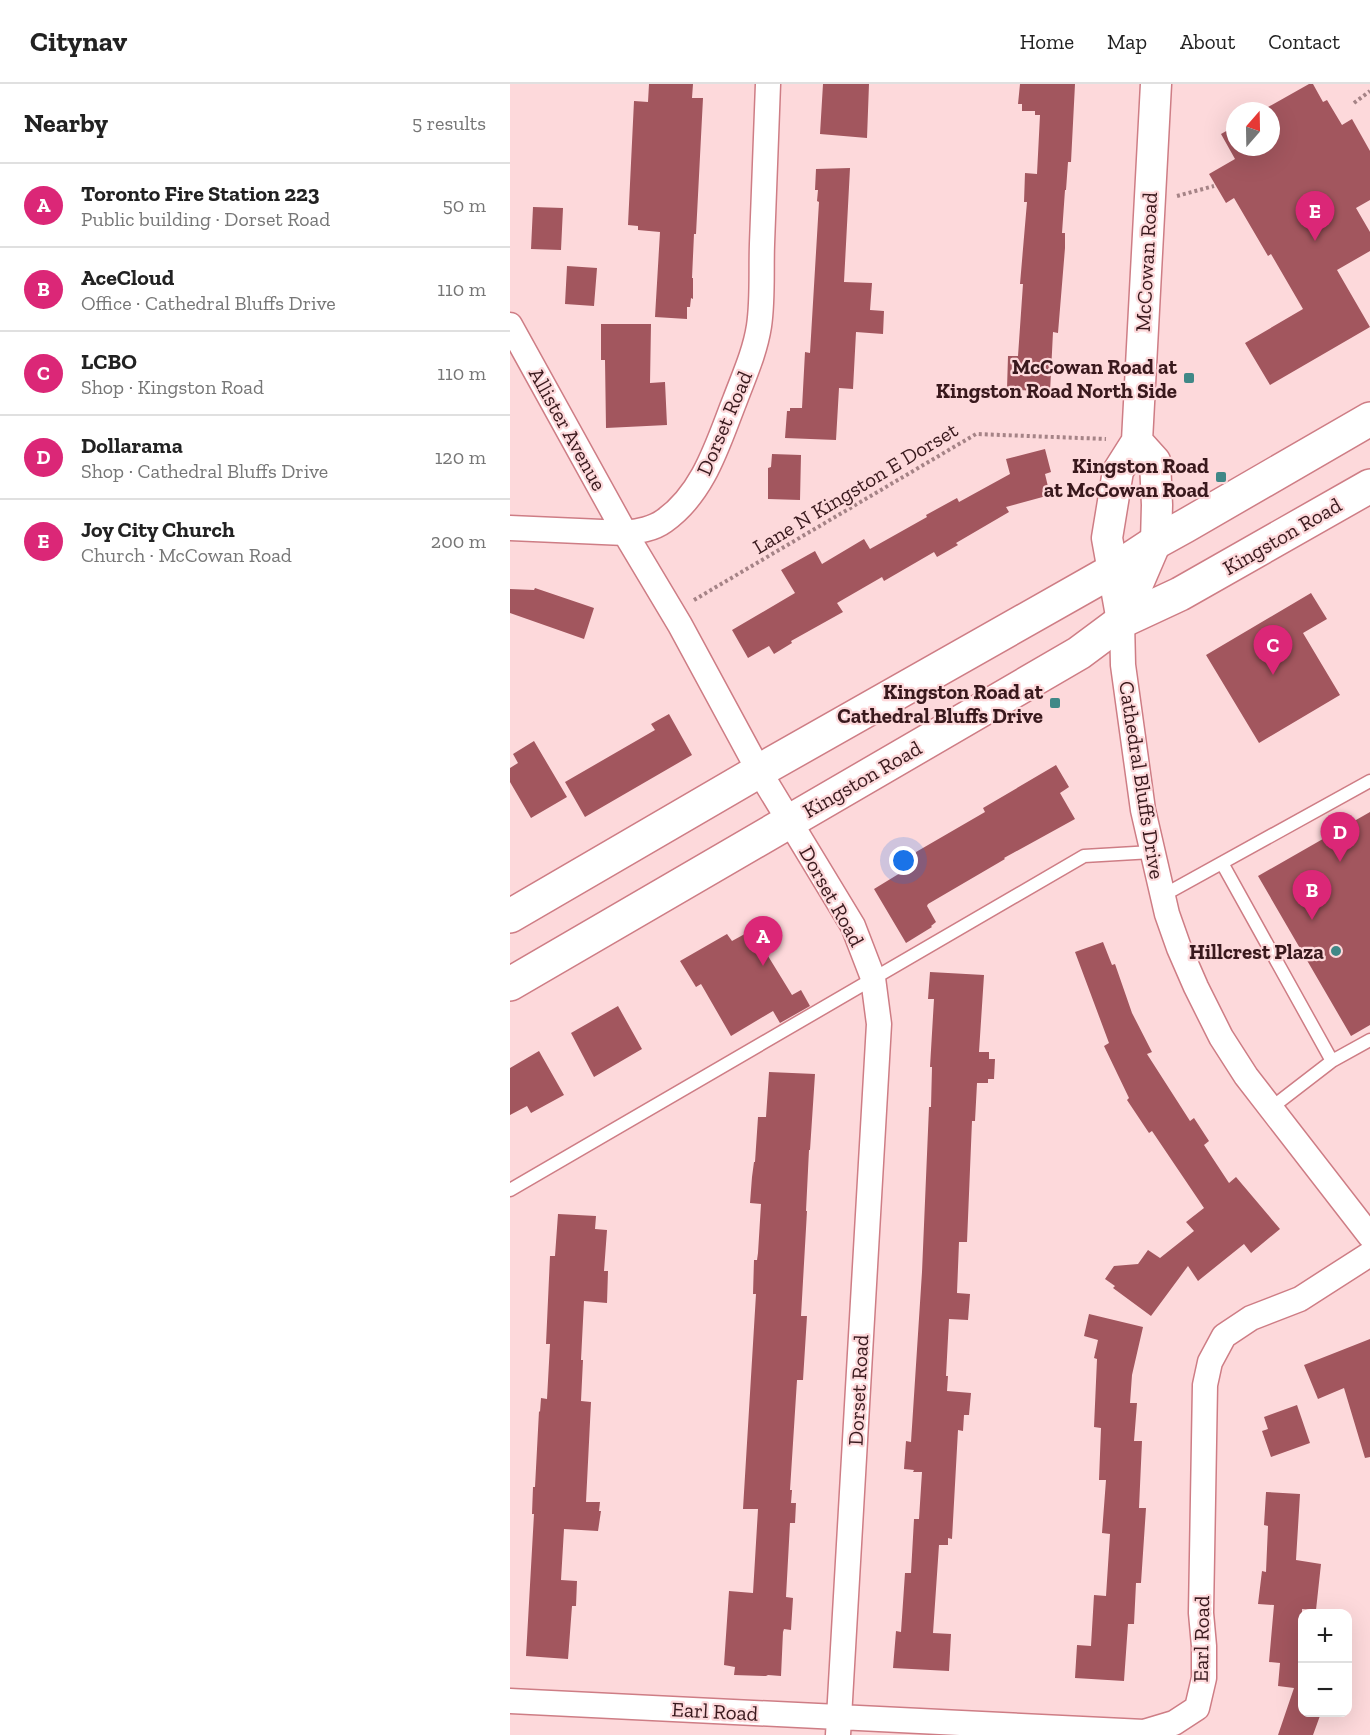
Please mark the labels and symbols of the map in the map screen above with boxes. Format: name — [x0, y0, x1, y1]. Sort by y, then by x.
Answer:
north arrow — [1226, 102, 1280, 156]
street label: McCowan Road — [1130, 191, 1162, 333]
pin: E — [1296, 192, 1334, 241]
place label: McCowan Road at Kingston Road North Side — [936, 354, 1178, 403]
street label: Allister Avenue — [524, 363, 612, 495]
street label: Dorset Road — [691, 367, 757, 479]
marker: McCowan Road at Kingston Road North Side — [1182, 371, 1196, 385]
street label: Lane N Kingston E Dorset — [748, 417, 962, 559]
place label: Kingston Road at McCowan Road — [1044, 453, 1209, 502]
marker: Kingston Road at McCowan Road — [1214, 470, 1228, 484]
street label: Kingston Road — [1218, 492, 1346, 580]
pin: C — [1254, 626, 1293, 675]
place label: Kingston Road at Cathedral Bluffs Drive — [837, 679, 1044, 728]
street label: Cathedral Bluffs Drive — [1114, 679, 1170, 881]
marker: Kingston Road at Cathedral Bluffs Drive — [1048, 696, 1062, 710]
street label: Kingston Road — [798, 735, 926, 823]
pin: D — [1320, 812, 1360, 862]
street label: Dorset Road — [794, 841, 870, 951]
your location — [889, 846, 918, 875]
pin: B — [1292, 870, 1332, 920]
pin: A — [744, 916, 782, 966]
place label: Hillcrest Plaza — [1189, 939, 1324, 964]
marker: Hillcrest Plaza — [1329, 944, 1343, 958]
street label: Dorset Road — [843, 1333, 873, 1446]
street label: Earl Road — [1188, 1595, 1214, 1683]
street label: Earl Road — [671, 1696, 759, 1726]

